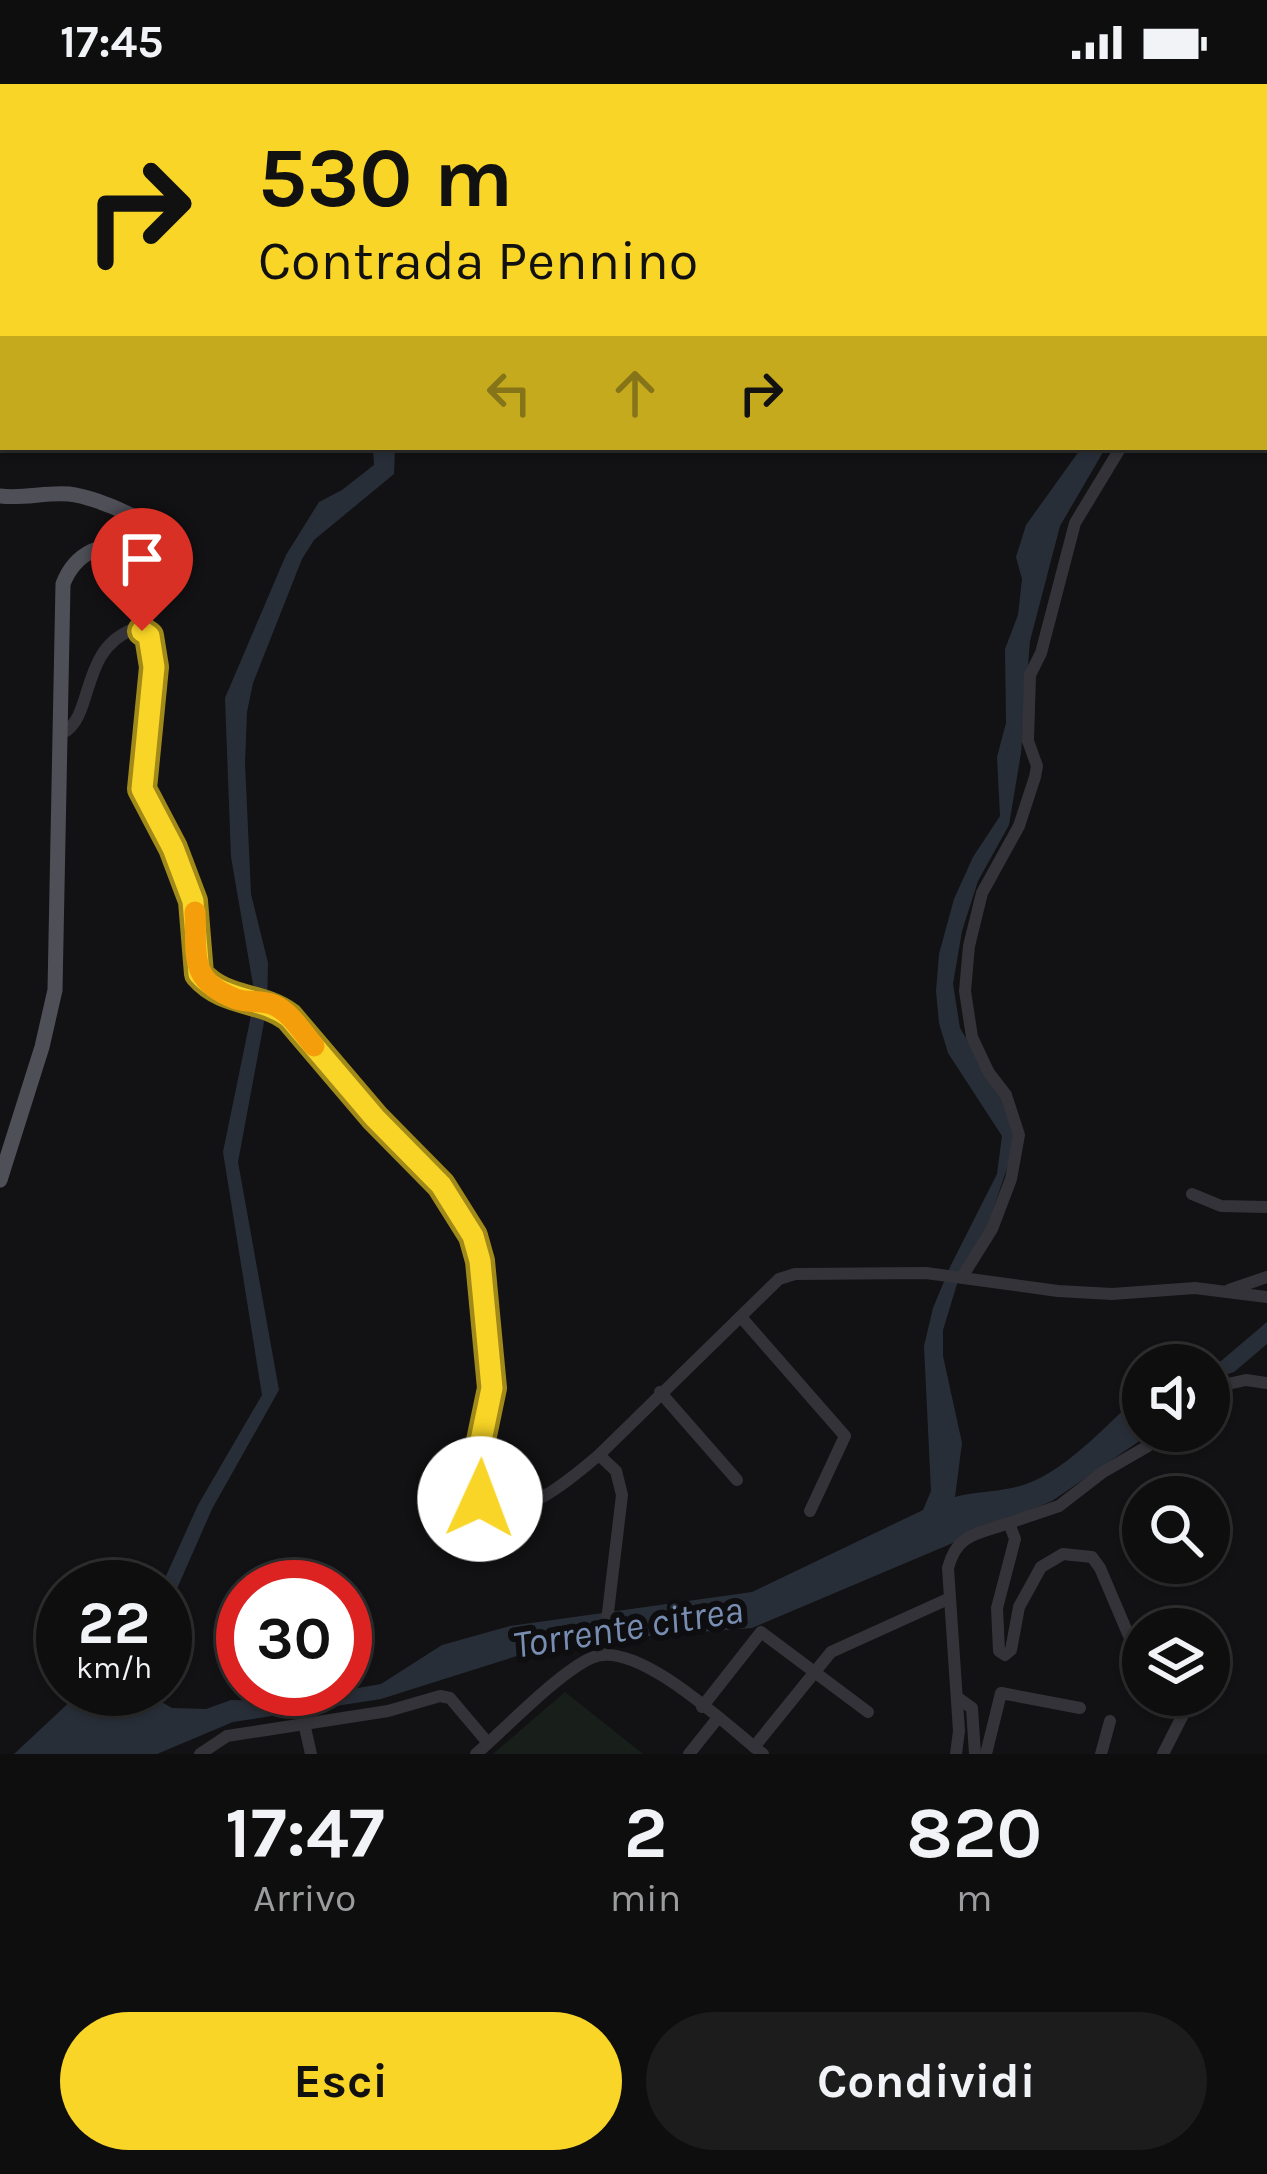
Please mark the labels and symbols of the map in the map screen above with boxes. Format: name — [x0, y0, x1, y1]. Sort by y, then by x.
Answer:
pin — [91, 508, 193, 631]
position arrow — [417, 1436, 543, 1562]
speed limit sign: 30 — [216, 1560, 372, 1716]
water label: Torrente citrea — [510, 1586, 746, 1668]

